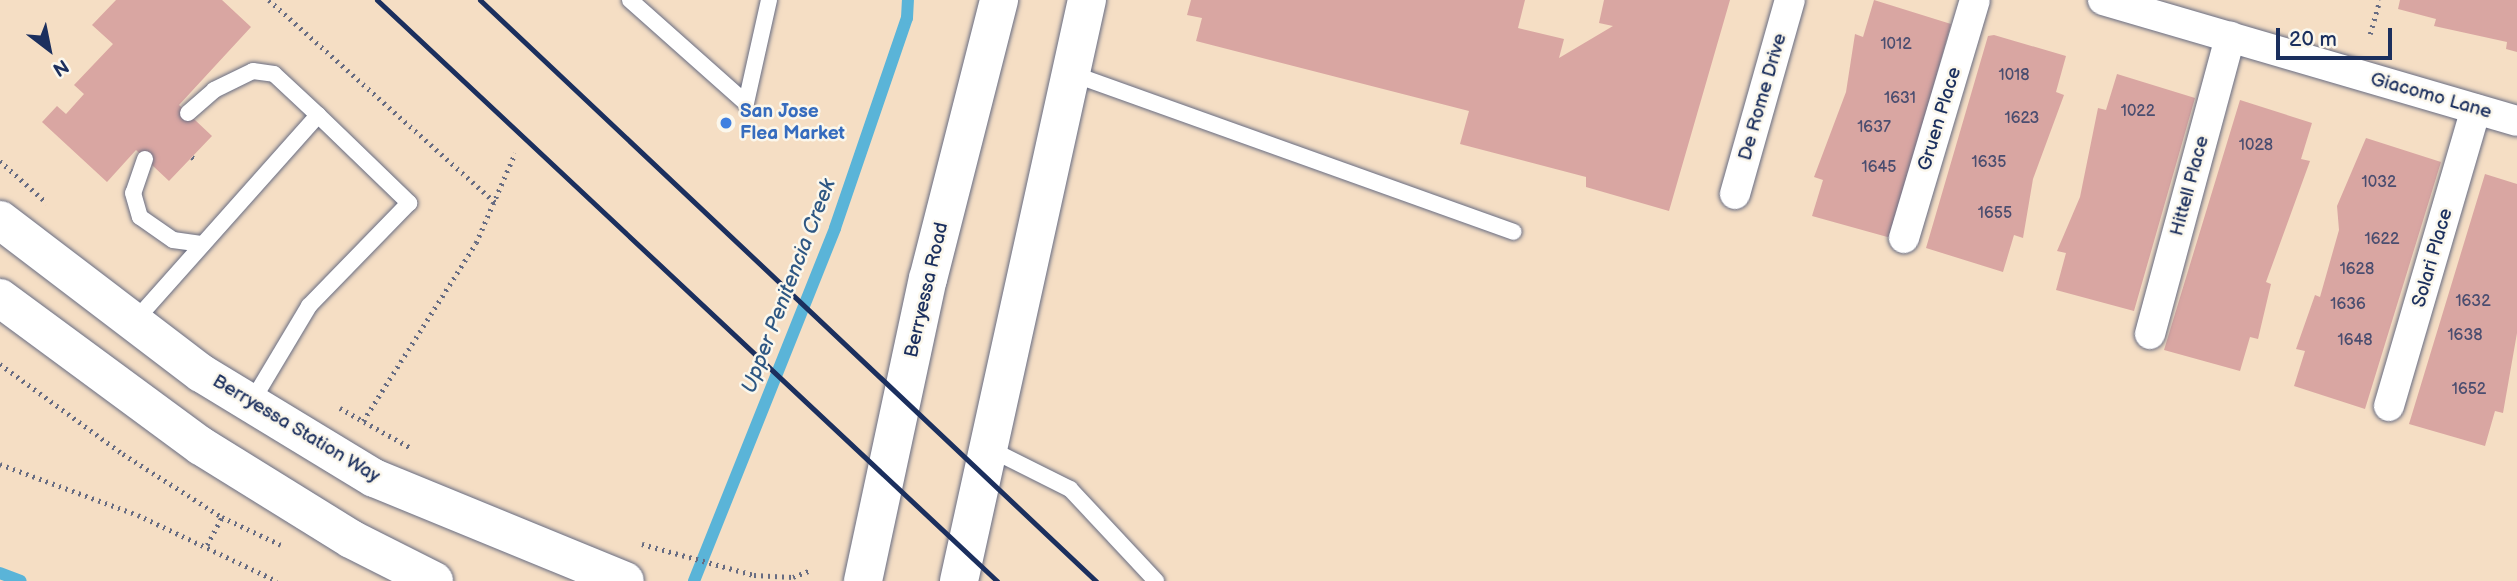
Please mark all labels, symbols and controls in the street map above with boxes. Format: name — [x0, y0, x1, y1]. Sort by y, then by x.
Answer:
north arrow — [14, 14, 84, 84]
scale bar — [2279, 14, 2394, 58]
text: 20 m — [2289, 27, 2337, 52]
street label: De Rome Drive — [1734, 31, 1792, 163]
house number: 1012 — [1880, 35, 1912, 55]
text: N — [48, 54, 73, 81]
street label: Gruen Place — [1913, 65, 1967, 173]
house number: 1018 — [1998, 66, 2030, 86]
street label: Giacomo Lane — [2368, 68, 2494, 124]
house number: 1631 — [1884, 89, 1916, 109]
place label: San Jose Flea Market — [740, 101, 845, 145]
house number: 1022 — [2121, 102, 2155, 122]
house number: 1623 — [2005, 109, 2039, 129]
marker: San Jose Flea Market — [718, 115, 734, 131]
house number: 1637 — [1857, 118, 1891, 138]
street label: Hittell Place — [2166, 134, 2214, 238]
house number: 1028 — [2239, 136, 2273, 156]
house number: 1635 — [1972, 153, 2006, 173]
house number: 1645 — [1862, 158, 1896, 178]
house number: 1032 — [2362, 173, 2396, 193]
water label: Upper Penitencia Creek — [737, 175, 841, 397]
house number: 1655 — [1978, 204, 2012, 224]
street label: Solari Place — [2408, 206, 2458, 310]
street label: Berryessa Road — [900, 220, 954, 360]
house number: 1622 — [2365, 230, 2399, 250]
house number: 1628 — [2340, 260, 2374, 280]
house number: 1632 — [2455, 292, 2491, 312]
house number: 1636 — [2330, 295, 2366, 315]
house number: 1638 — [2447, 326, 2483, 346]
house number: 1648 — [2337, 331, 2373, 351]
street label: Berryessa Station Way — [208, 370, 384, 488]
house number: 1652 — [2452, 380, 2486, 400]

